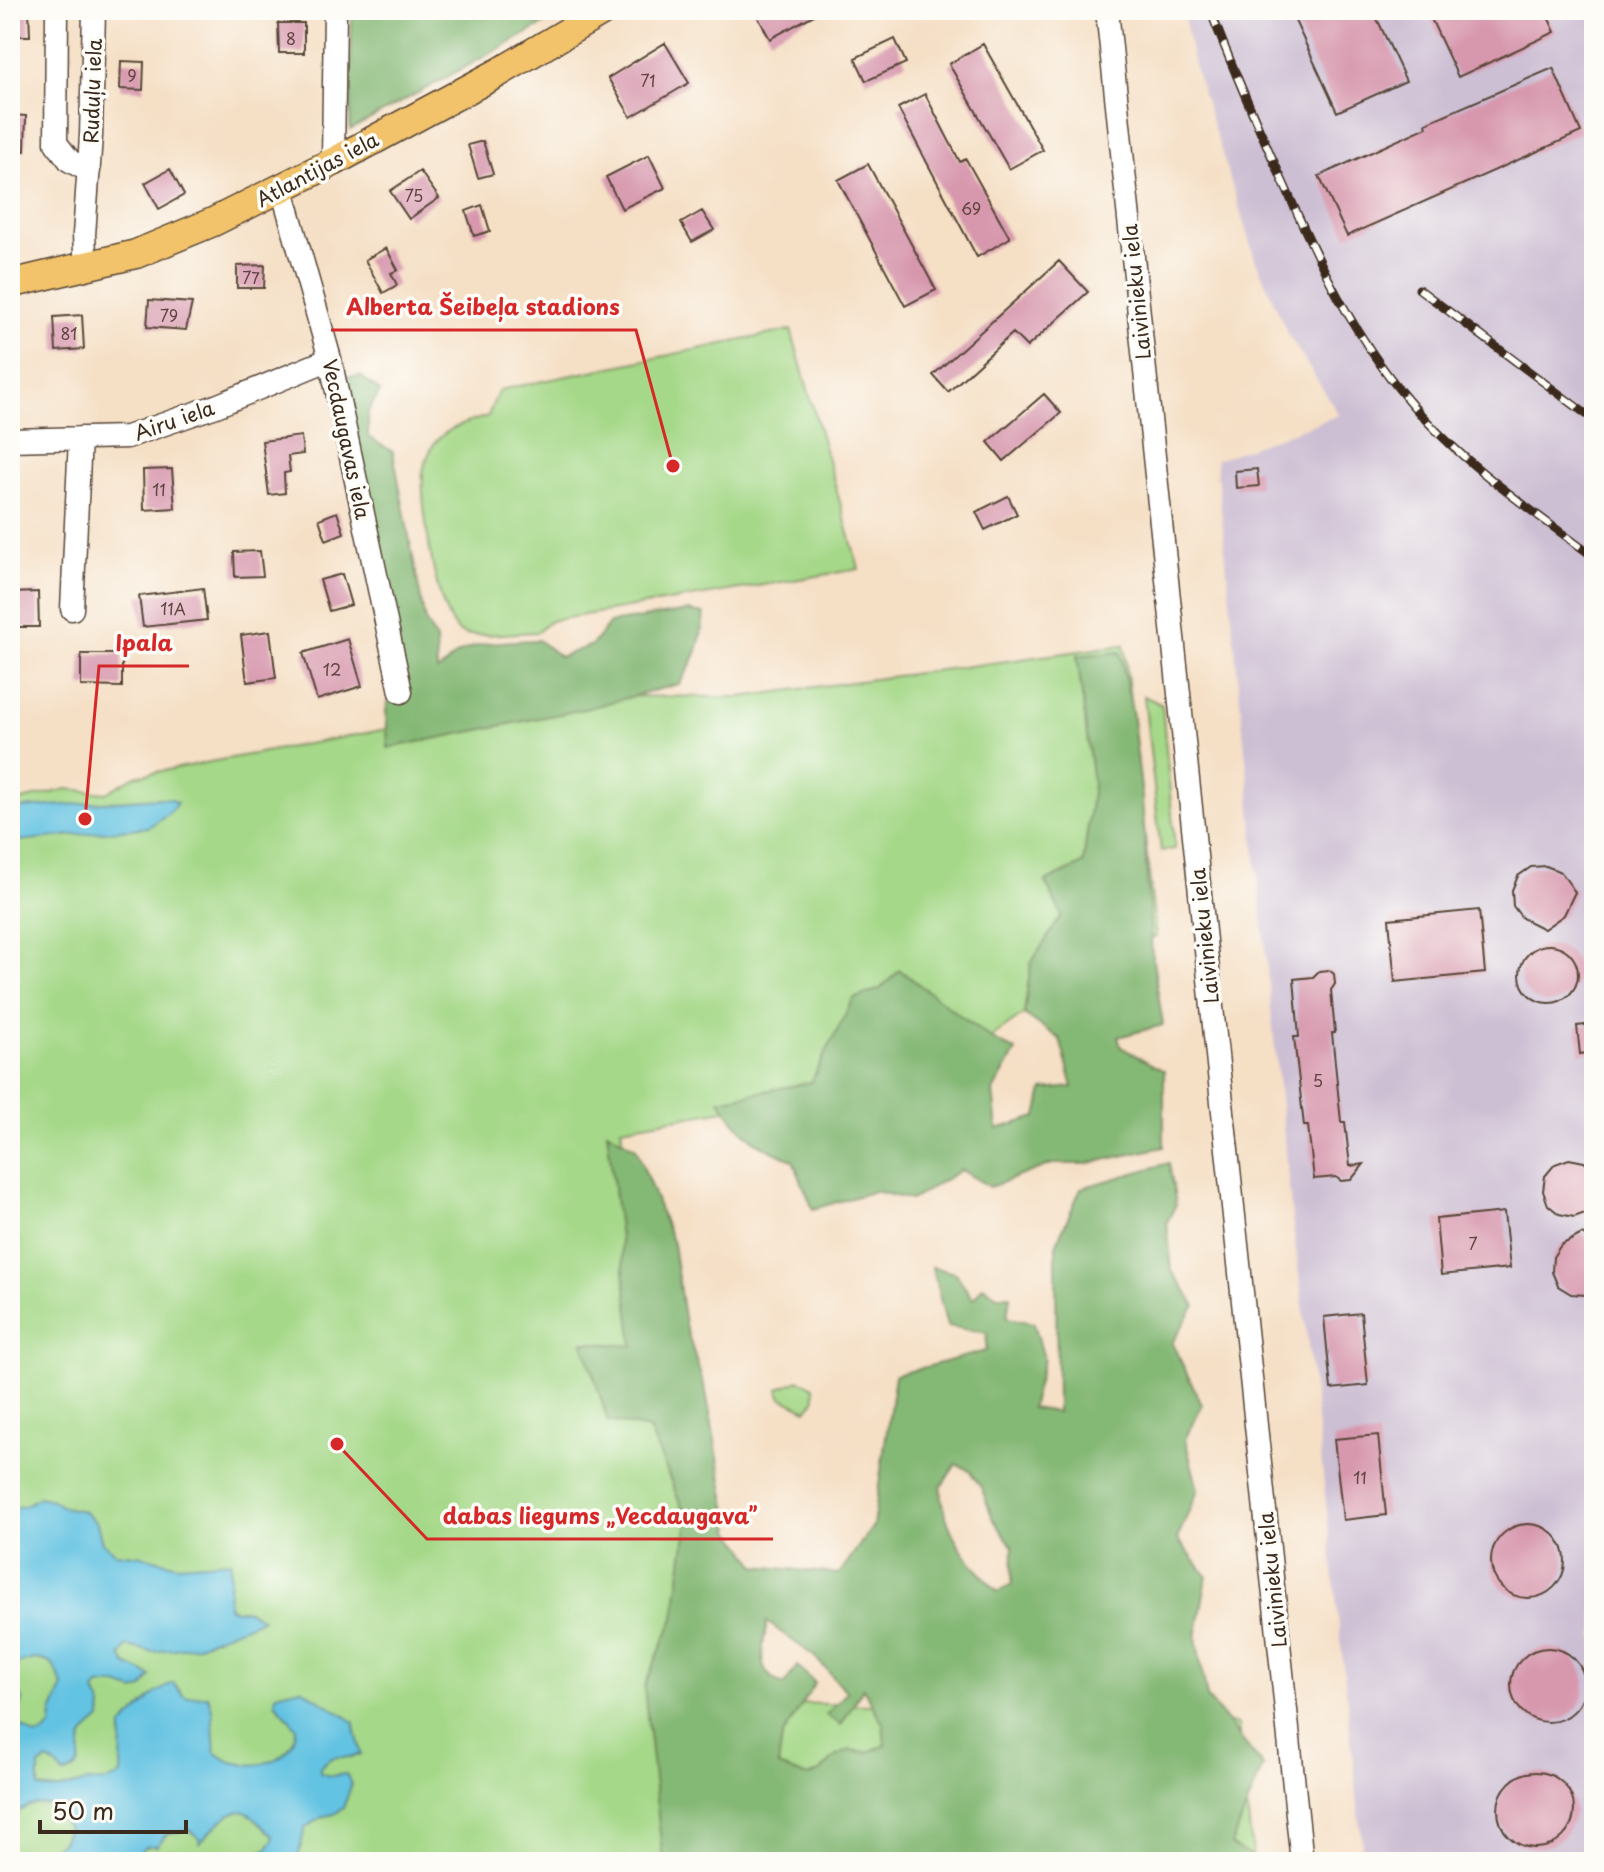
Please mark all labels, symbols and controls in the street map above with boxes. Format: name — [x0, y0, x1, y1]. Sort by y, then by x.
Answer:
house number: 8 — [286, 26, 296, 50]
street label: Ruduļu iela — [75, 37, 109, 144]
house number: 9 — [127, 63, 137, 87]
house number: 71 — [641, 68, 656, 92]
street label: Atlantijas iela — [250, 124, 384, 214]
house number: 75 — [405, 183, 423, 207]
house number: 69 — [961, 196, 981, 220]
street label: Laivinieku iela — [1114, 223, 1158, 361]
house number: 77 — [242, 265, 260, 289]
callout: Alberta Šeibeļa stadions — [331, 284, 636, 330]
text: Alberta Šeibeļa stadions — [346, 289, 620, 322]
house number: 79 — [160, 303, 178, 327]
house number: 81 — [60, 321, 78, 345]
street label: Vecdaugavas iela — [315, 356, 379, 522]
street label: Airu iela — [130, 392, 219, 448]
house number: 11 — [152, 477, 166, 501]
house number: 11A — [160, 596, 186, 620]
callout: Ipala — [99, 620, 189, 666]
text: Ipala — [115, 625, 174, 658]
house number: 12 — [323, 657, 341, 681]
street label: Laivinieku iela — [1182, 867, 1226, 1005]
house number: 5 — [1313, 1068, 1323, 1092]
house number: 7 — [1468, 1231, 1478, 1255]
house number: 11 — [1353, 1465, 1367, 1489]
callout: dabas liegums „Vecdaugava” — [427, 1493, 773, 1539]
text: dabas liegums „Vecdaugava” — [443, 1498, 758, 1531]
street label: Laivinieku iela — [1250, 1511, 1294, 1649]
scale bar — [40, 1784, 186, 1834]
text: 50 m — [52, 1792, 114, 1828]

